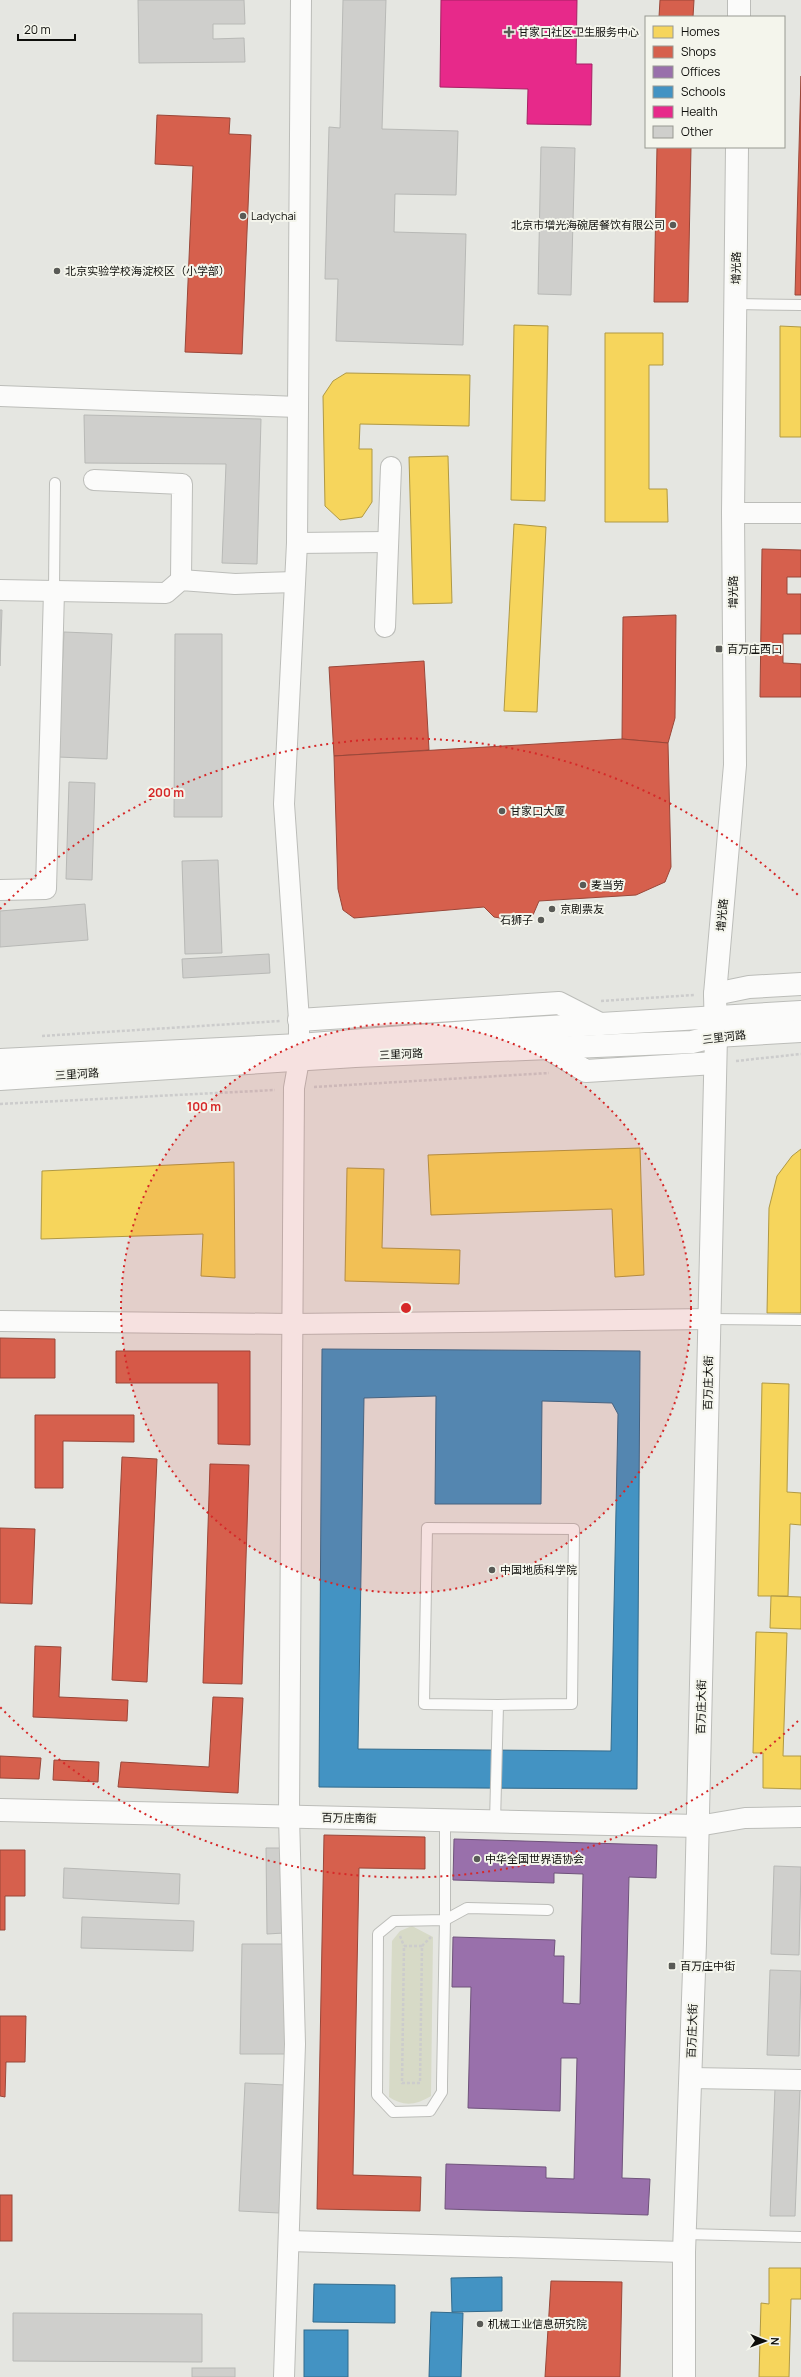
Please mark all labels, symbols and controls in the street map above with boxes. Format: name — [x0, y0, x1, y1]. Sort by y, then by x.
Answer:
scale bar — [18, 16, 75, 42]
legend — [645, 16, 785, 148]
text: 20 m — [24, 21, 51, 38]
text: Homes — [681, 23, 720, 40]
place label: 甘家口社区卫生服务中心 — [518, 24, 639, 39]
marker: 甘家口社区卫生服务中心 — [503, 26, 515, 38]
text: Shops — [681, 43, 716, 60]
text: Offices — [681, 63, 720, 80]
text: Schools — [681, 83, 725, 100]
text: Health — [681, 103, 718, 120]
text: Other — [681, 123, 714, 140]
place label: Ladychai — [251, 208, 296, 223]
marker: Ladychai — [238, 211, 248, 221]
place label: 北京市增光海碗居餐饮有限公司 — [511, 217, 665, 232]
marker: 北京市增光海碗居餐饮有限公司 — [668, 220, 678, 230]
street label: 增光路 — [728, 251, 743, 285]
place label: 北京实验学校海淀校区（小学部） — [65, 263, 230, 278]
marker: 北京实验学校海淀校区（小学部） — [52, 266, 62, 276]
street label: 增光路 — [725, 576, 740, 609]
place label: 百万庄西口 — [727, 641, 782, 656]
marker: 百万庄西口 — [714, 644, 724, 654]
text: 200 m — [148, 784, 184, 801]
place label: 甘家口大厦 — [510, 803, 565, 818]
marker: 甘家口大厦 — [497, 806, 507, 816]
place label: 麦当劳 — [591, 877, 624, 892]
marker: 麦当劳 — [578, 880, 588, 890]
street label: 增光路 — [713, 898, 730, 932]
place label: 京剧票友 — [560, 901, 604, 916]
marker: 京剧票友 — [547, 904, 557, 914]
place label: 石狮子 — [500, 912, 533, 927]
marker: 石狮子 — [536, 915, 546, 925]
street label: 三里河路 — [701, 1026, 747, 1047]
street label: 三里河路 — [379, 1045, 423, 1062]
street label: 三里河路 — [54, 1064, 99, 1083]
text: 100 m — [187, 1098, 221, 1115]
centre of rings — [399, 1301, 413, 1315]
street label: 百万庄大街 — [700, 1355, 715, 1411]
place label: 中国地质科学院 — [500, 1562, 577, 1577]
marker: 中国地质科学院 — [487, 1565, 497, 1575]
street label: 百万庄大街 — [693, 1679, 708, 1735]
street label: 百万庄南街 — [321, 1810, 377, 1825]
place label: 中华全国世界语协会 — [485, 1851, 584, 1866]
marker: 中华全国世界语协会 — [472, 1854, 482, 1864]
place label: 百万庄中街 — [680, 1958, 735, 1973]
marker: 百万庄中街 — [667, 1961, 677, 1971]
street label: 百万庄大街 — [683, 2003, 700, 2059]
place label: 机械工业信息研究院 — [488, 2316, 587, 2331]
marker: 机械工业信息研究院 — [475, 2319, 485, 2329]
north arrow — [745, 2321, 785, 2361]
text: N — [768, 2337, 783, 2345]

